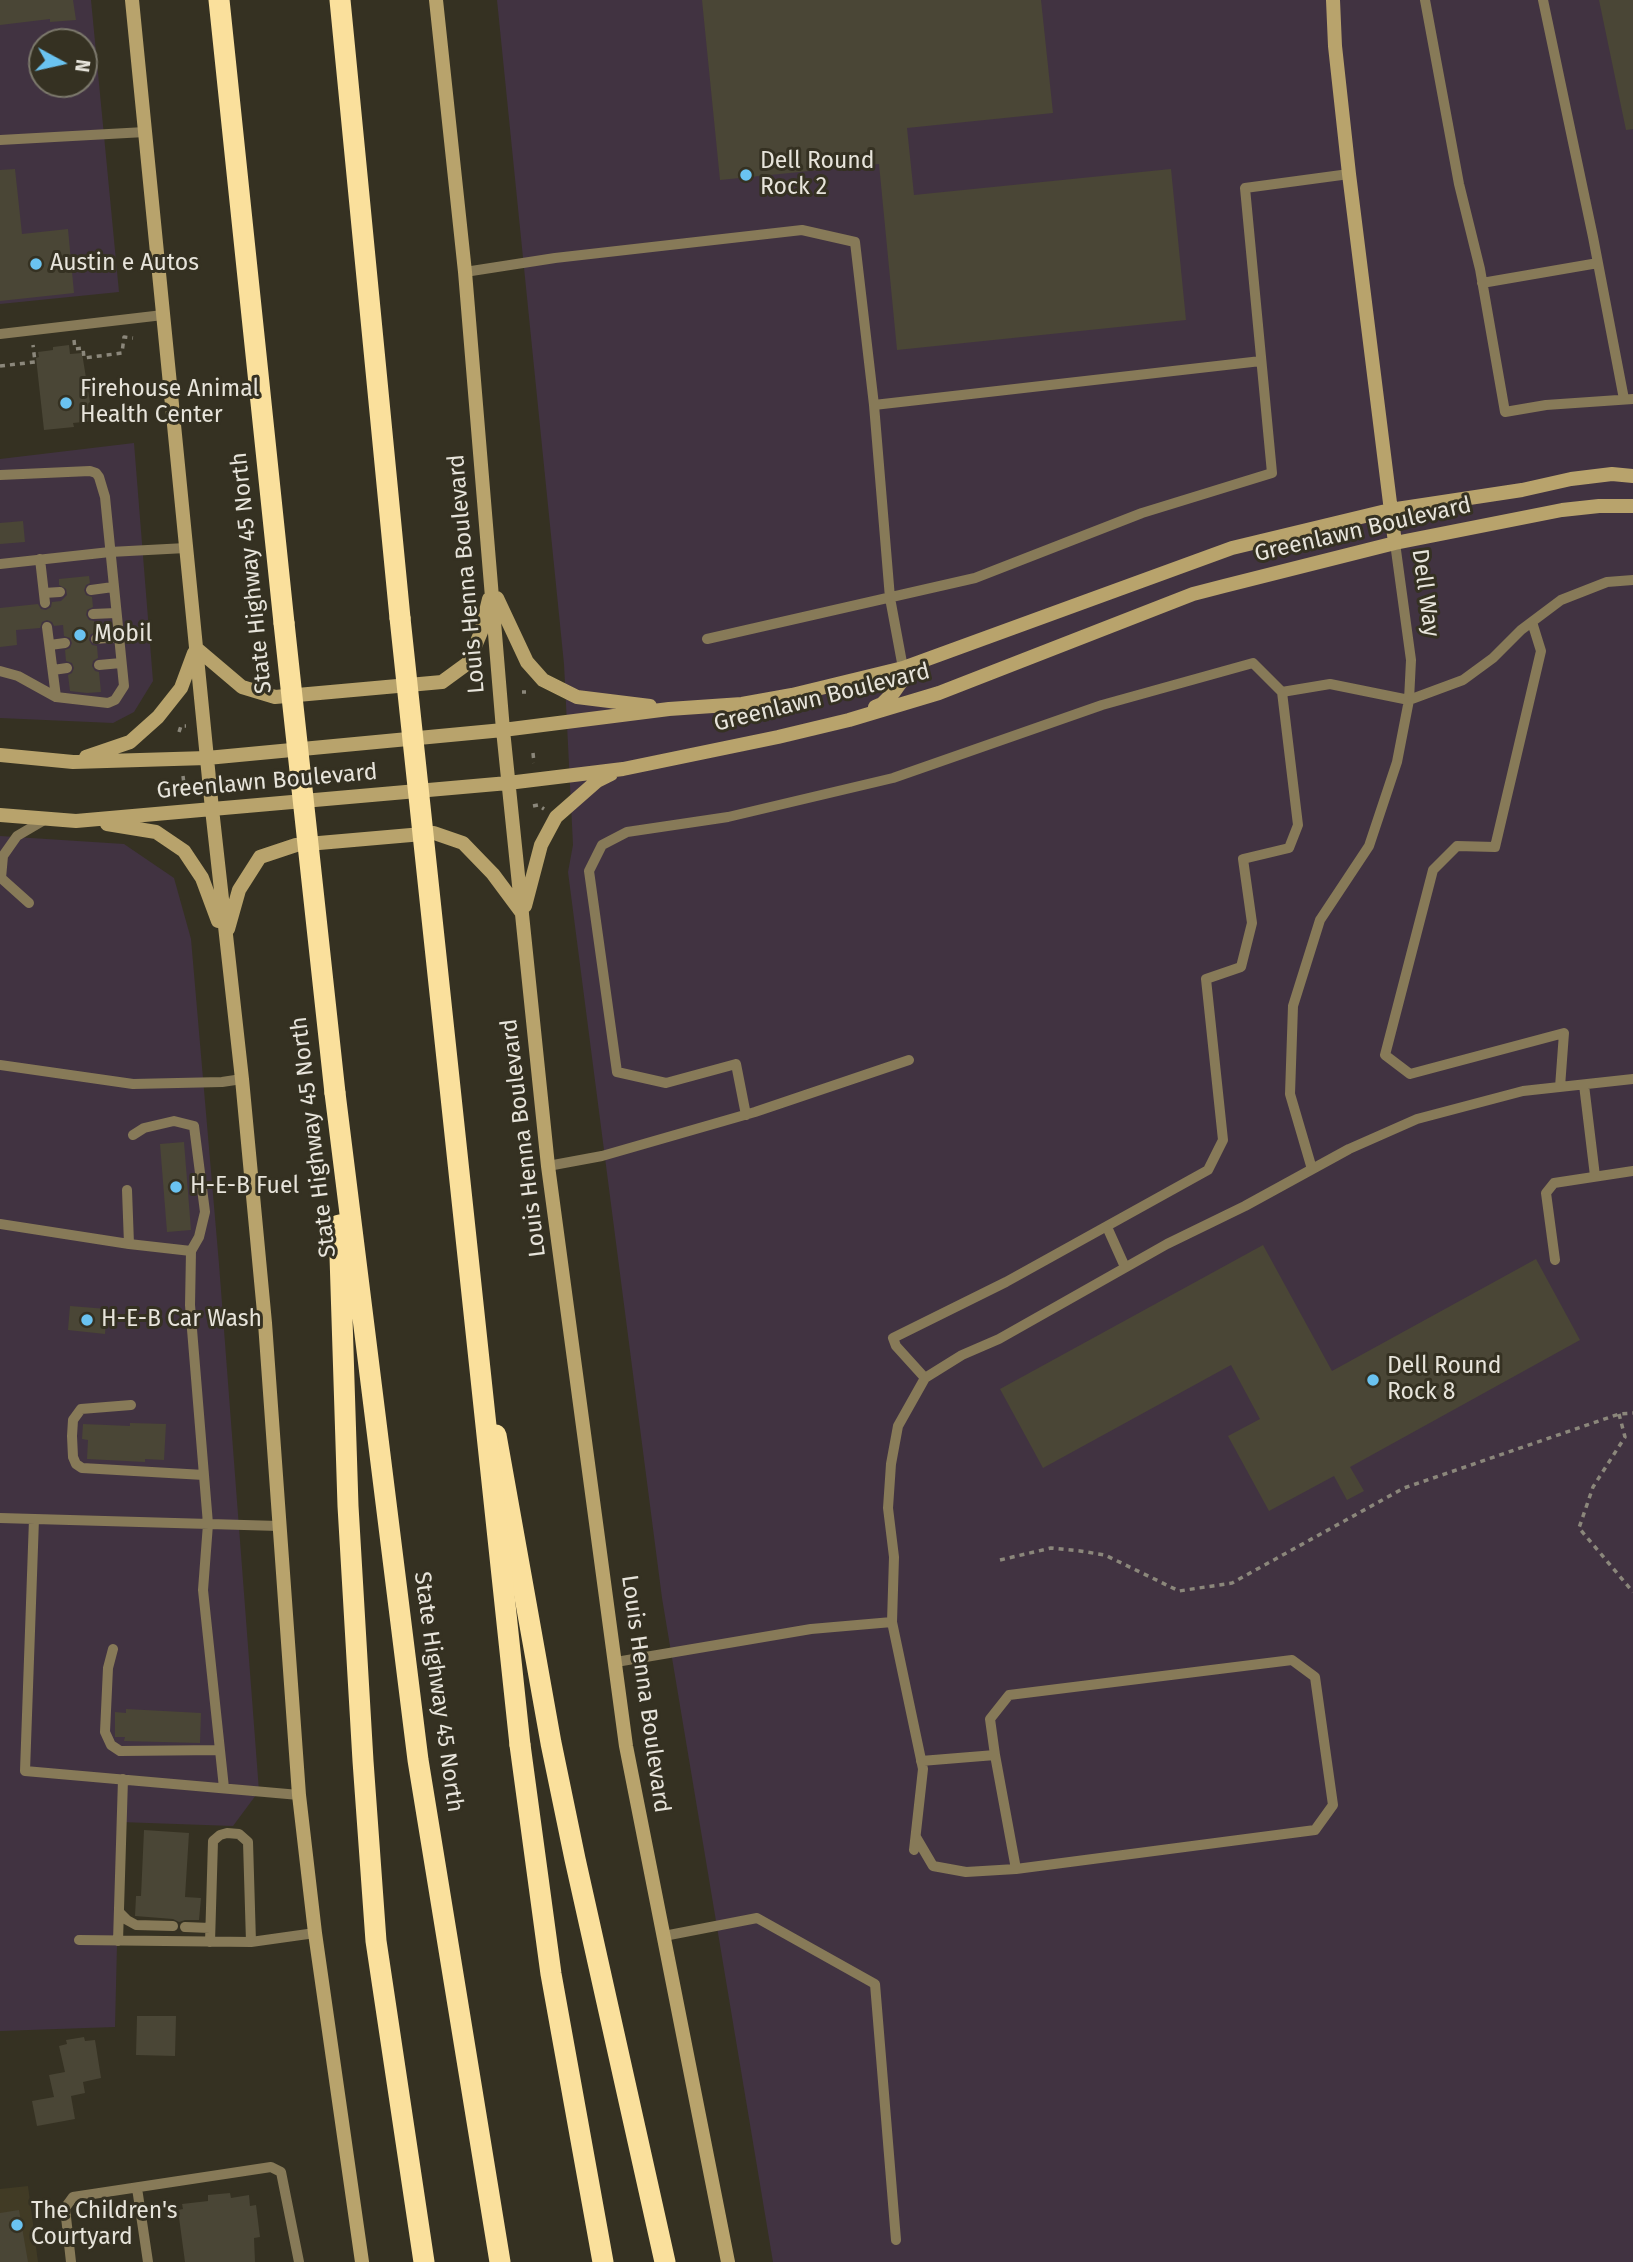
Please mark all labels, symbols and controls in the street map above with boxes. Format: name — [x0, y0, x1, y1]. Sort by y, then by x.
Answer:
north arrow — [28, 28, 98, 98]
text: N — [70, 58, 95, 74]
place label: Dell Round Rock 2 — [760, 148, 875, 202]
marker: Dell Round Rock 2 — [738, 167, 754, 183]
place label: Austin e Autos — [50, 250, 199, 278]
marker: Austin e Autos — [28, 256, 44, 272]
place label: Firehouse Animal Health Center — [80, 376, 259, 430]
marker: Firehouse Animal Health Center — [58, 395, 74, 411]
street label: State Highway 45 North — [226, 451, 278, 695]
street label: Louis Henna Boulevard — [443, 453, 491, 695]
street label: Greenlawn Boulevard — [1252, 492, 1474, 568]
street label: Dell Way — [1405, 547, 1445, 639]
place label: Mobil — [94, 621, 152, 649]
marker: Mobil — [72, 627, 88, 643]
street label: Greenlawn Boulevard — [711, 658, 933, 738]
street label: Greenlawn Boulevard — [155, 759, 379, 805]
street label: State Highway 45 North — [286, 1015, 342, 1259]
street label: Louis Henna Boulevard — [496, 1017, 552, 1259]
place label: H-E-B Fuel — [190, 1173, 299, 1201]
marker: H-E-B Fuel — [168, 1179, 184, 1195]
place label: H-E-B Car Wash — [101, 1306, 262, 1334]
marker: H-E-B Car Wash — [79, 1312, 95, 1328]
place label: Dell Round Rock 8 — [1387, 1353, 1502, 1407]
marker: Dell Round Rock 8 — [1365, 1372, 1381, 1388]
street label: State Highway 45 North — [407, 1570, 469, 1814]
street label: Louis Henna Boulevard — [615, 1573, 675, 1815]
place label: The Children's Courtyard — [31, 2198, 178, 2252]
marker: The Children's Courtyard — [9, 2217, 25, 2233]

